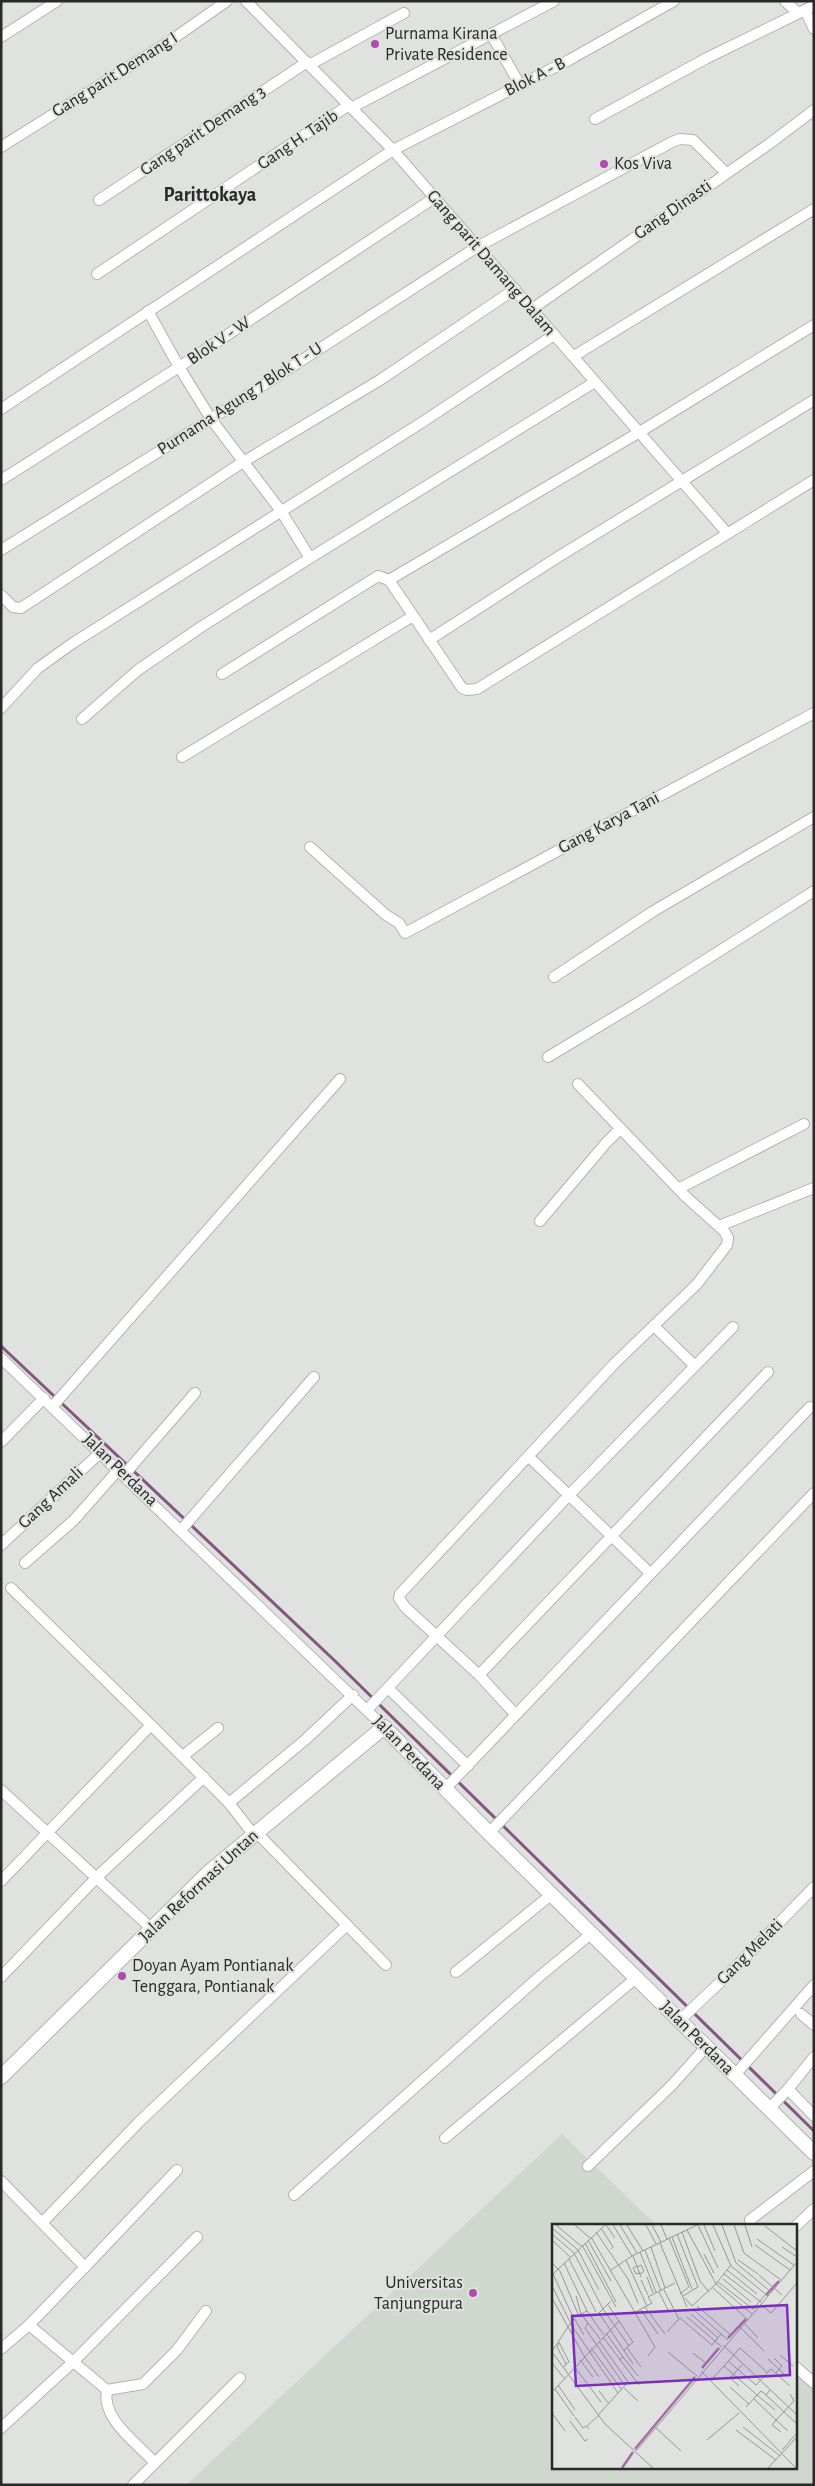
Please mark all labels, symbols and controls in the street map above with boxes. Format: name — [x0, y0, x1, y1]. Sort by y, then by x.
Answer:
place label: Purnama Kirana Private Residence — [385, 25, 507, 64]
street label: Gang parit Demang I — [49, 29, 181, 121]
marker: Purnama Kirana Private Residence — [369, 38, 381, 50]
street label: Blok A - B — [502, 54, 568, 100]
street label: Gang parit Demang 3 — [137, 82, 269, 180]
street label: Gang H. Tajib — [254, 107, 342, 173]
place label: Kos Viva — [614, 155, 672, 173]
marker: Kos Viva — [598, 158, 610, 170]
street label: Gang Dinasti — [631, 177, 715, 243]
district label: Parittokaya — [164, 185, 257, 205]
street label: Gang parit Damang Dalam — [423, 187, 559, 339]
street label: Blok V - W — [184, 313, 254, 369]
street label: Purnama Agung 7 Blok T - U — [154, 339, 326, 459]
street label: Gang Karya Tani — [555, 789, 663, 857]
street label: Jalan Perdana — [79, 1430, 161, 1510]
street label: Gang Amali — [15, 1464, 87, 1532]
street label: Jalan Perdana — [369, 1712, 449, 1794]
street label: Jalan Reformasi Untan — [136, 1826, 262, 1946]
street label: Gang Melati — [714, 1916, 786, 1988]
place label: Doyan Ayam Pontianak Tenggara, Pontianak — [132, 1957, 294, 1996]
marker: Doyan Ayam Pontianak Tenggara, Pontianak — [116, 1970, 128, 1982]
street label: Jalan Perdana — [657, 1998, 737, 2078]
inset map — [552, 2224, 798, 2468]
place label: Universitas Tanjungpura — [374, 2274, 463, 2313]
marker: Universitas Tanjungpura — [467, 2287, 479, 2299]

